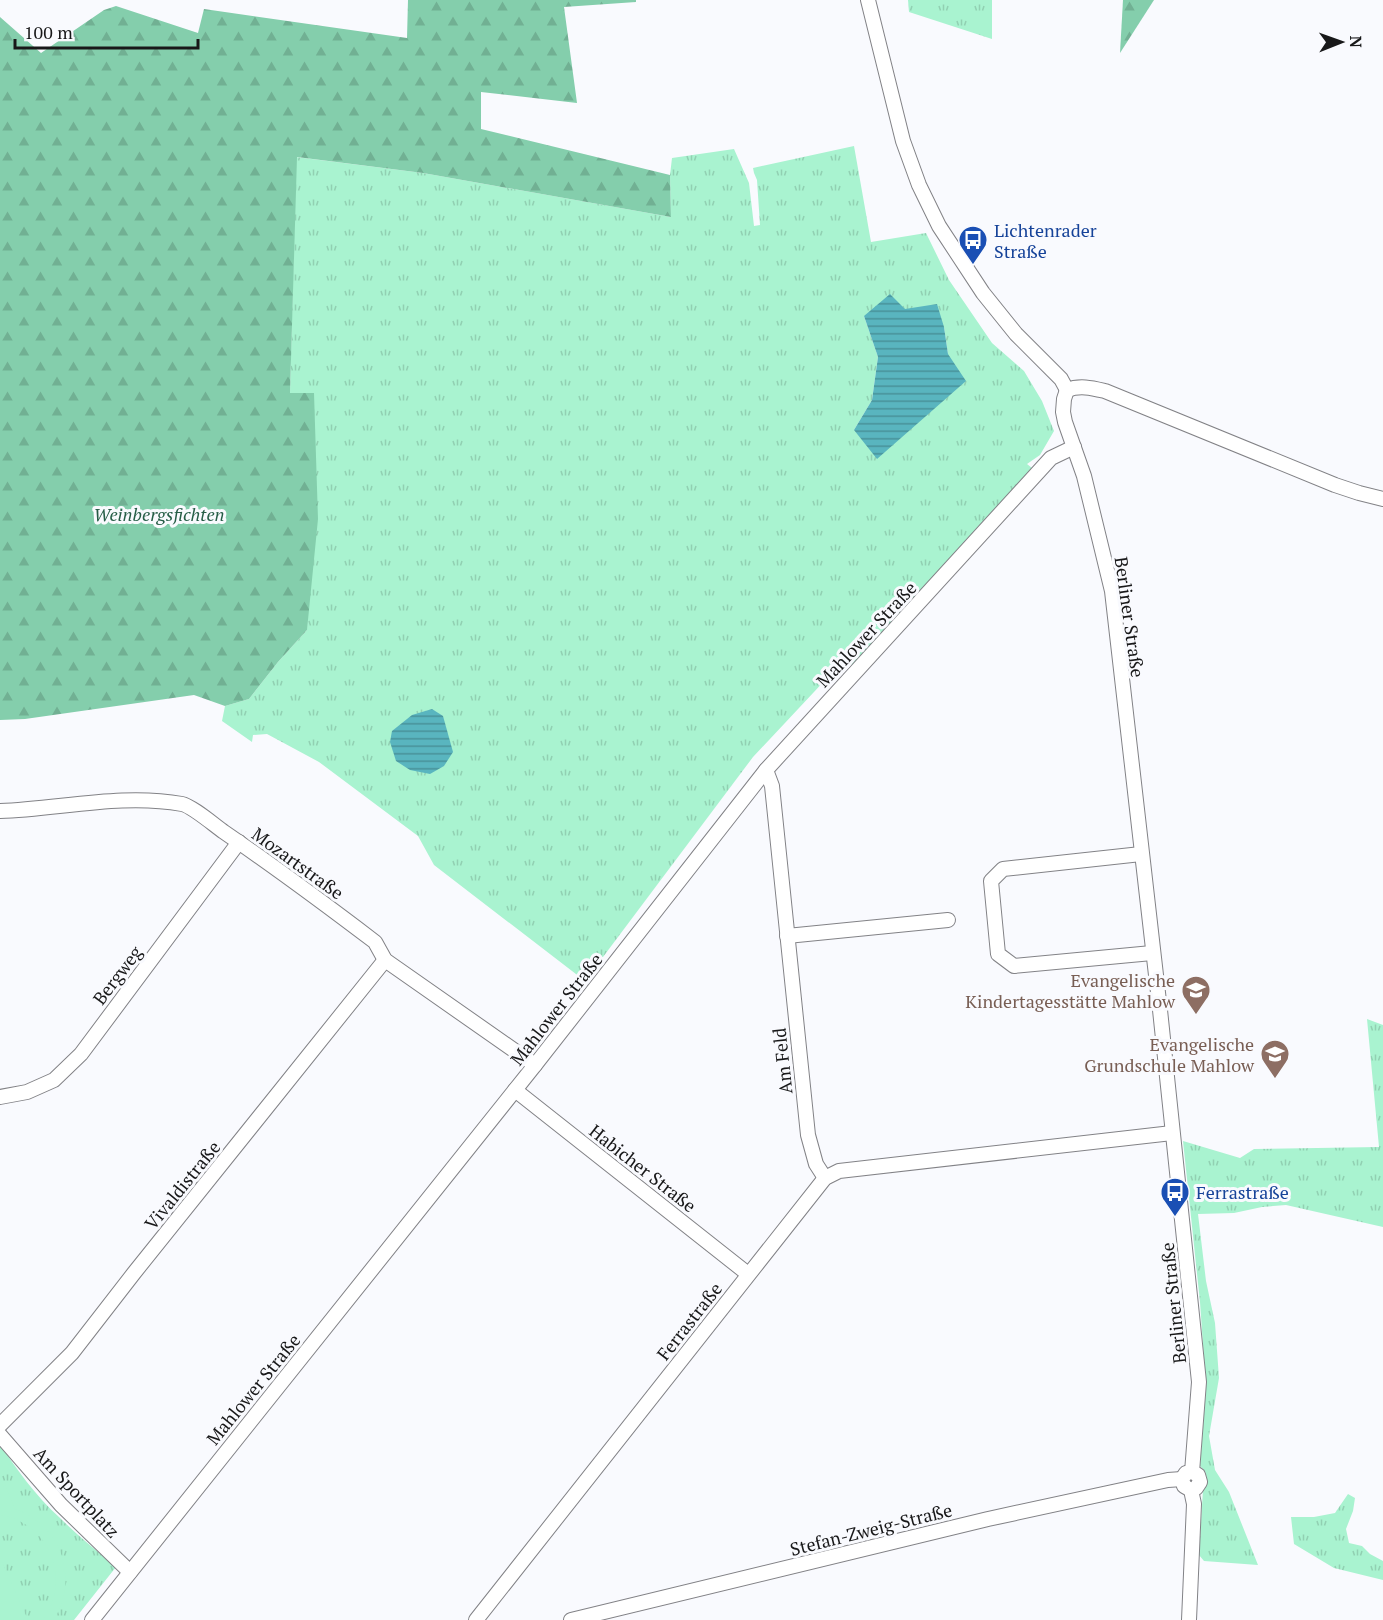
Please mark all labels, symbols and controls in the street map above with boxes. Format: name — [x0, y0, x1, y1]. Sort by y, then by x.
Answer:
scale bar — [15, 12, 198, 50]
north arrow — [1311, 12, 1371, 72]
text: 100 m — [24, 20, 73, 44]
text: N — [1345, 35, 1367, 48]
place label: Lichtenrader Straße — [994, 218, 1097, 263]
bus stop icon: Lichtenrader Straße — [957, 224, 989, 266]
park label: Weinbergsfichten — [93, 502, 225, 526]
street label: Berliner Straße — [1110, 555, 1150, 679]
street label: Mahlower Straße — [811, 576, 921, 692]
street label: Mozartstraße — [247, 822, 349, 904]
street label: Bergweg — [87, 940, 147, 1009]
street label: Mahlower Straße — [505, 948, 607, 1070]
place label: Evangelische Kindertagesstätte Mahlow — [965, 968, 1176, 1013]
school or university icon: Evangelische Kindertagesstätte Mahlow — [1180, 974, 1212, 1016]
street label: Am Feld — [767, 1027, 797, 1095]
place label: Evangelische Grundschule Mahlow — [1084, 1032, 1255, 1077]
school or university icon: Evangelische Grundschule Mahlow — [1259, 1038, 1291, 1080]
street label: Habicher Straße — [585, 1119, 701, 1217]
street label: Vivaldistraße — [139, 1136, 225, 1234]
bus stop icon: Ferrastraße — [1159, 1176, 1191, 1218]
place label: Ferrastraße — [1196, 1180, 1289, 1204]
street label: Berliner Straße — [1155, 1241, 1191, 1365]
street label: Ferrastraße — [651, 1277, 727, 1365]
street label: Mahlower Straße — [201, 1328, 305, 1450]
street label: Am Sportplatz — [29, 1441, 125, 1543]
street label: Stefan-Zweig-Straße — [788, 1497, 954, 1561]

